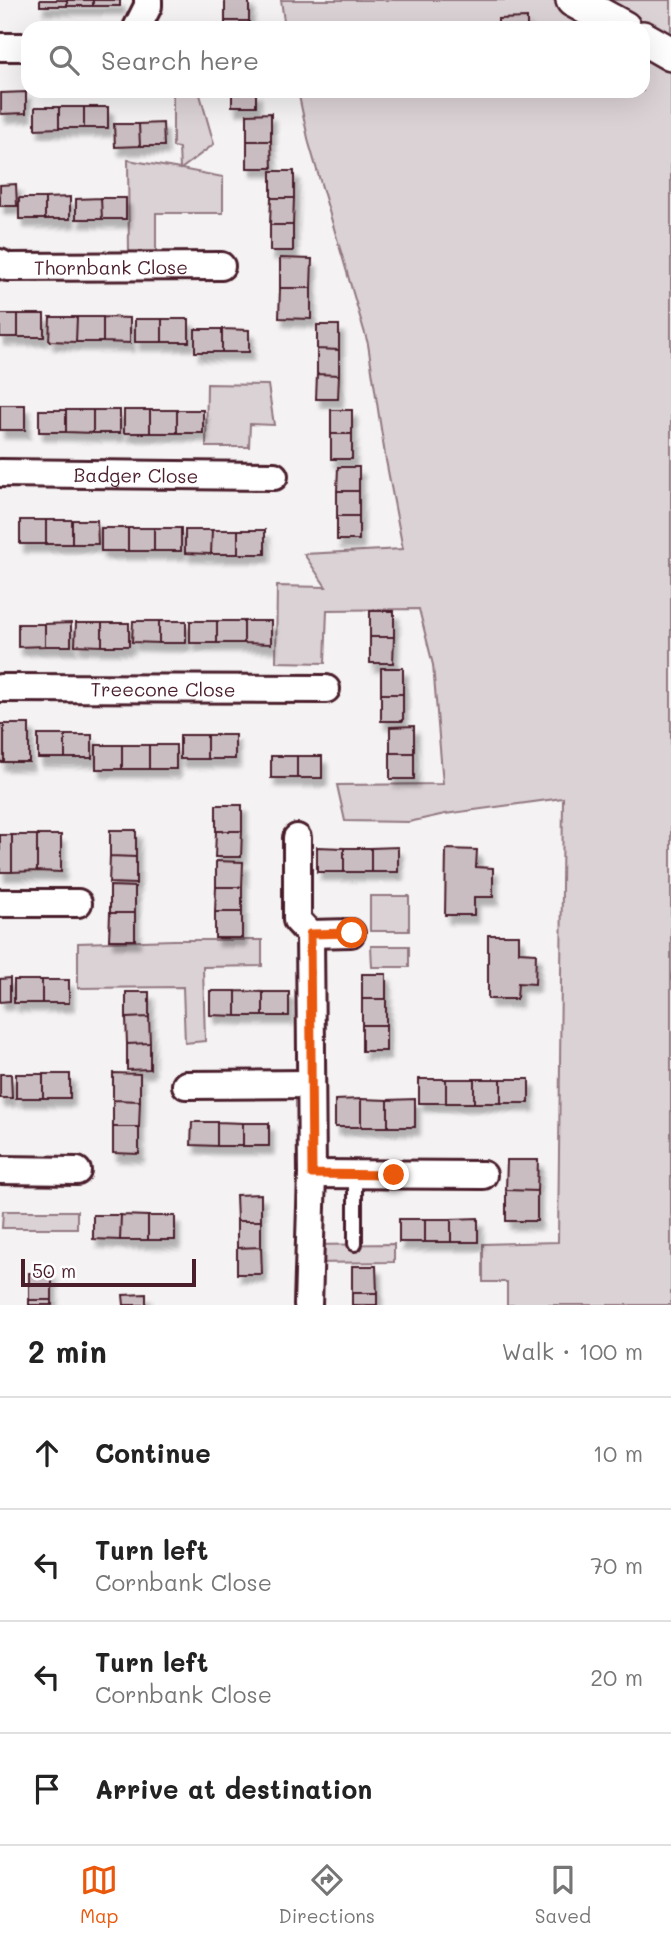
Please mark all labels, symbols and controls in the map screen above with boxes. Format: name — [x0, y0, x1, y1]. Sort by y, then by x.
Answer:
search box — [21, 21, 650, 98]
icon: search — [45, 41, 83, 79]
text: Search here — [101, 43, 259, 77]
street label: Thornbank Close — [34, 254, 188, 279]
street label: Badger Close — [73, 461, 199, 488]
street label: Treecone Close — [90, 676, 236, 701]
route start — [336, 917, 367, 948]
route end — [378, 1159, 409, 1190]
scale bar — [21, 1256, 196, 1288]
text: 50 m — [32, 1258, 76, 1283]
text: 2 min — [28, 1331, 107, 1371]
text: Walk · 100 m — [501, 1336, 643, 1366]
icon: ahead — [28, 1434, 66, 1472]
text: Continue — [95, 1436, 211, 1470]
text: 10 m — [593, 1438, 643, 1468]
text: Turn left — [95, 1533, 208, 1567]
icon: left — [28, 1546, 66, 1584]
text: 70 m — [590, 1550, 643, 1580]
text: Cornbank Close — [95, 1567, 272, 1597]
text: Turn left — [95, 1645, 208, 1679]
icon: left — [28, 1658, 66, 1696]
text: 20 m — [590, 1662, 643, 1692]
text: Cornbank Close — [95, 1679, 272, 1709]
icon: arrive — [28, 1770, 66, 1808]
text: Arrive at destination — [95, 1772, 372, 1806]
tab: Map — [80, 1861, 119, 1928]
tab: Directions — [278, 1861, 375, 1928]
tab: Saved — [535, 1861, 591, 1928]

